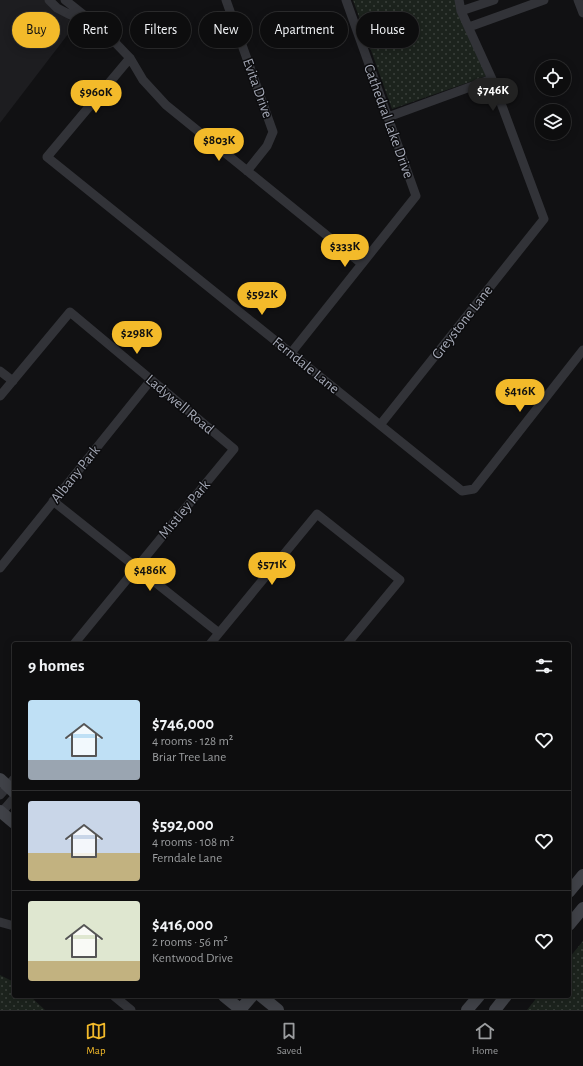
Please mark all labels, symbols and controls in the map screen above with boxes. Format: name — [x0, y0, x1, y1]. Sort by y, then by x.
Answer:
chip: Buy — [12, 12, 60, 48]
chip: Rent — [68, 12, 122, 48]
chip: Filters — [130, 12, 191, 48]
chip: New — [199, 12, 252, 48]
chip: Apartment — [260, 12, 348, 48]
chip: House — [356, 12, 419, 48]
street label: Evita Drive — [240, 56, 275, 120]
map controls — [535, 60, 571, 140]
button: locate — [535, 60, 571, 96]
street label: Cathedral Lake Drive — [361, 62, 416, 180]
pin: $746K — [465, 78, 521, 112]
pin: $960K — [68, 80, 124, 114]
text: $746K — [477, 84, 509, 97]
text: $960K — [80, 86, 112, 99]
button: layers — [535, 104, 571, 140]
pin: $803K — [191, 128, 247, 162]
text: $803K — [203, 134, 235, 147]
pin: $333K — [317, 234, 373, 268]
text: $333K — [330, 240, 360, 253]
pin: $592K — [234, 282, 290, 316]
street label: Greystone Lane — [429, 283, 496, 362]
text: $592K — [246, 288, 278, 301]
pin: $298K — [109, 321, 165, 355]
text: $298K — [121, 327, 153, 340]
street label: Ferndale Lane — [270, 334, 342, 397]
street label: Ladywell Road — [143, 372, 217, 437]
pin: $416K — [492, 379, 548, 413]
text: $416K — [505, 385, 535, 398]
street label: Albany Park — [48, 443, 103, 506]
street label: Mistley Park — [156, 477, 213, 541]
pin: $571K — [244, 552, 300, 586]
pin: $486K — [122, 558, 178, 592]
text: $571K — [257, 558, 287, 571]
text: $486K — [134, 564, 166, 577]
icon: filters — [533, 655, 555, 677]
text: 9 homes — [28, 657, 84, 674]
text: $746,000 — [152, 715, 214, 732]
icon: home — [60, 716, 108, 764]
icon: heart — [533, 729, 555, 751]
text: 4 rooms · 128 m² — [152, 735, 233, 748]
text: Briar Tree Lane — [152, 751, 226, 764]
text: $592,000 — [152, 816, 214, 833]
icon: home — [60, 817, 108, 865]
icon: heart — [533, 830, 555, 852]
text: 4 rooms · 108 m² — [152, 836, 234, 849]
text: Ferndale Lane — [152, 852, 222, 865]
text: $416,000 — [152, 916, 213, 933]
icon: home — [60, 917, 108, 965]
icon: heart — [533, 930, 555, 952]
text: 2 rooms · 56 m² — [152, 936, 228, 949]
text: Kentwood Drive — [152, 952, 233, 965]
tab: Map — [85, 1020, 107, 1057]
tab: Saved — [277, 1020, 302, 1057]
tab: Home — [472, 1020, 498, 1057]

